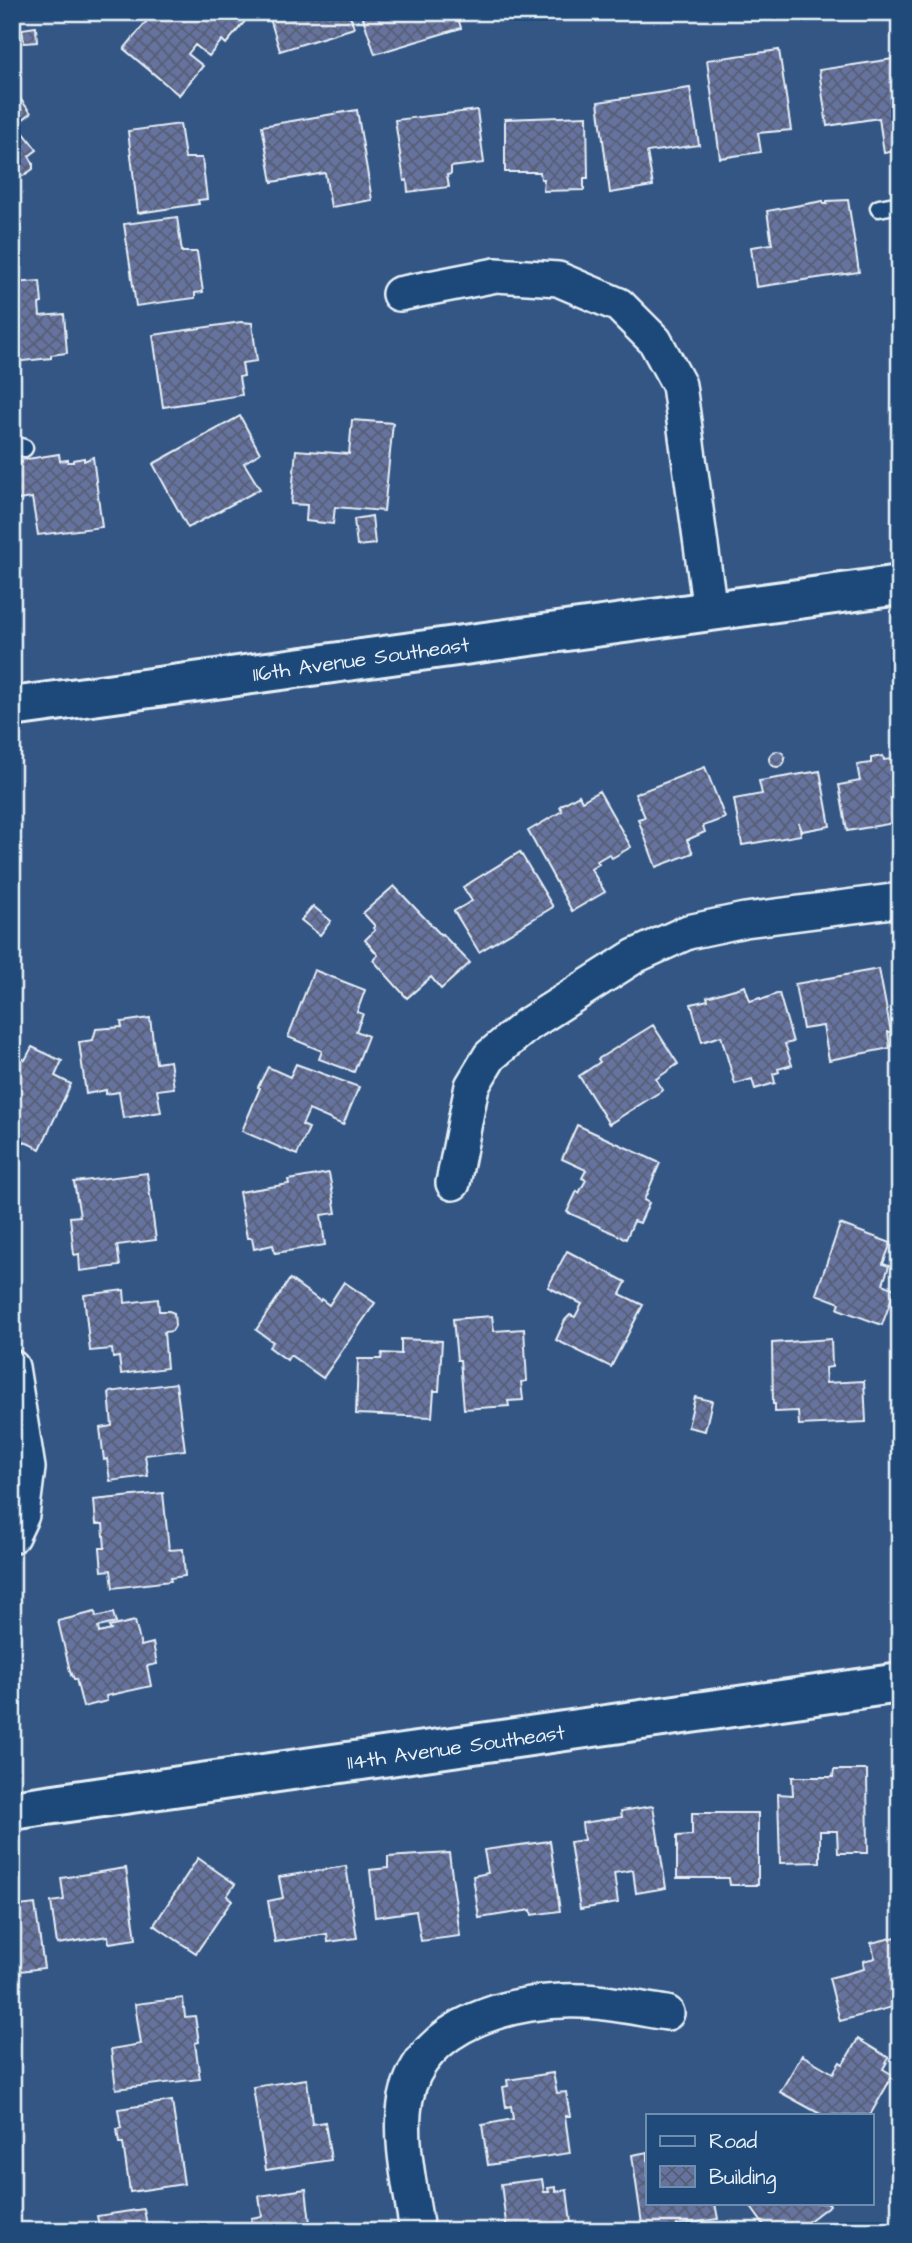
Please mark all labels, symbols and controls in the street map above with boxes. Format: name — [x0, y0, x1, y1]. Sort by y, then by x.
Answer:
street label: 116th Avenue Southeast — [251, 630, 472, 689]
street label: 114th Avenue Southeast — [345, 1718, 567, 1777]
legend — [646, 2114, 874, 2204]
text: Road — [709, 2127, 757, 2156]
text: Building — [709, 2163, 777, 2194]

